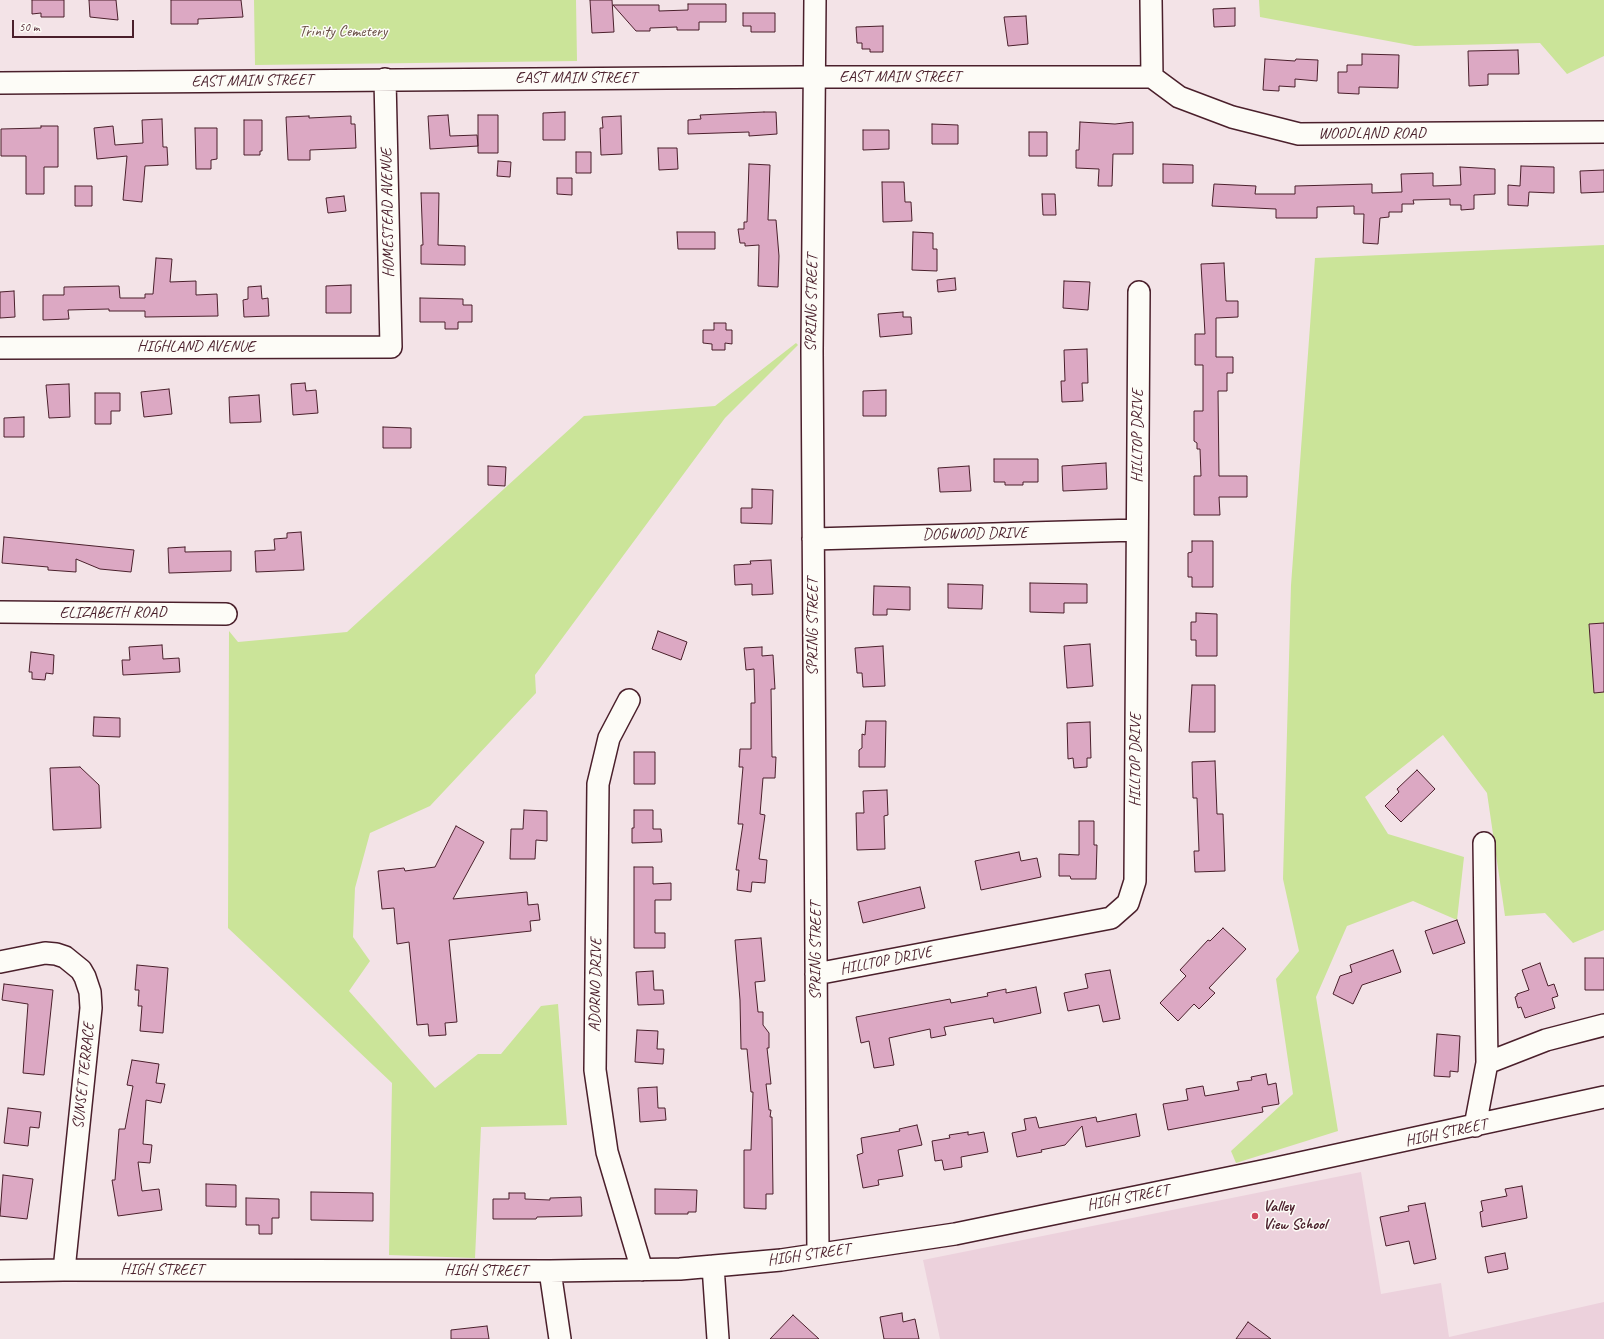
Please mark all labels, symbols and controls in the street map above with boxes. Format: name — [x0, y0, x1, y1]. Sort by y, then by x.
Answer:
scale bar — [14, 12, 136, 38]
text: 50 m — [19, 19, 39, 35]
park label: Trinity Cemetery — [299, 22, 387, 42]
street label: EAST MAIN STREET — [839, 67, 961, 87]
street label: EAST MAIN STREET — [515, 68, 637, 88]
street label: EAST MAIN STREET — [191, 70, 313, 92]
street label: WOODLAND ROAD — [1318, 124, 1426, 144]
street label: HOMESTEAD AVENUE — [377, 148, 399, 278]
street label: SPRING STREET — [802, 254, 822, 352]
street label: HIGHLAND AVENUE — [137, 337, 255, 357]
street label: HILLTOP DRIVE — [1128, 389, 1148, 483]
street label: DOGWOOD DRIVE — [922, 523, 1028, 545]
street label: SPRING STREET — [803, 578, 823, 676]
street label: ELIZABETH ROAD — [59, 603, 167, 623]
street label: HILLTOP DRIVE — [1126, 713, 1146, 807]
street label: SPRING STREET — [806, 902, 826, 1000]
street label: ADORNO DRIVE — [586, 938, 606, 1032]
street label: HILLTOP DRIVE — [838, 943, 934, 979]
street label: SUNSET TERRACE — [69, 1022, 99, 1130]
street label: HIGH STREET — [1403, 1115, 1489, 1151]
street label: HIGH STREET — [1085, 1181, 1171, 1215]
place label: Valley View School — [1263, 1197, 1327, 1235]
marker: Valley View School — [1250, 1211, 1260, 1221]
street label: HIGH STREET — [766, 1240, 852, 1270]
street label: HIGH STREET — [120, 1260, 204, 1280]
street label: HIGH STREET — [444, 1261, 528, 1281]

